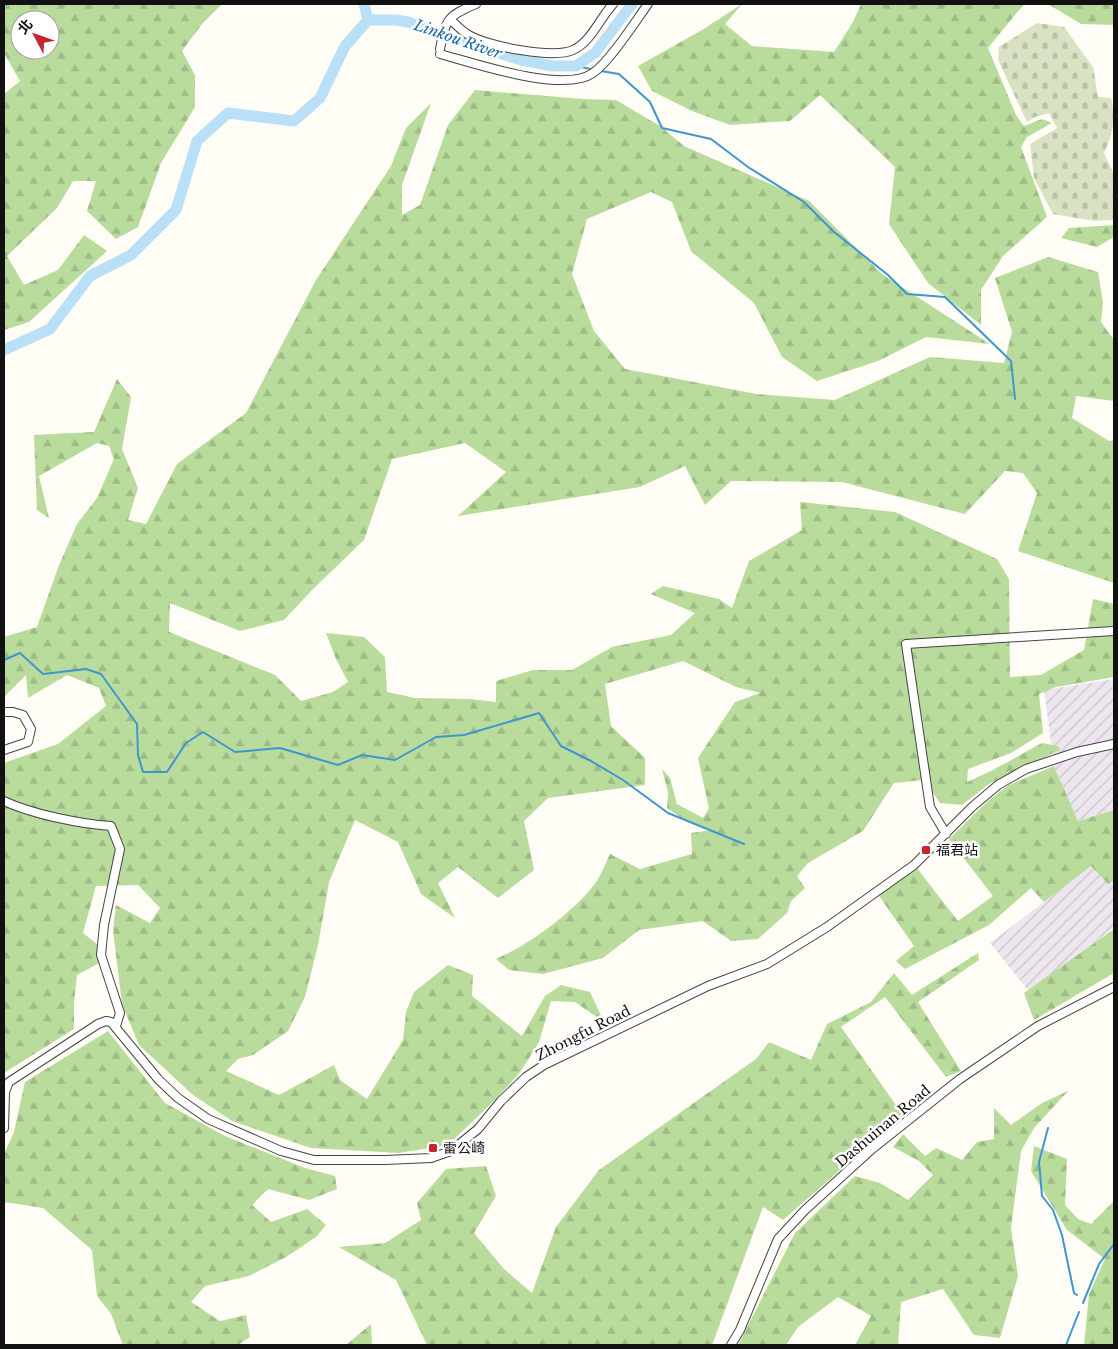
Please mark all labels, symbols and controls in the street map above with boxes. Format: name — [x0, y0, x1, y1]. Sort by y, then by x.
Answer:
north arrow — [10, 10, 60, 60]
text: 北 — [14, 15, 37, 38]
water label: Linkou River — [411, 15, 505, 63]
place label: 福君站 — [936, 841, 978, 859]
marker: 福君站 — [920, 844, 932, 856]
street label: Zhongfu Road — [533, 1001, 634, 1065]
street label: Dashuinan Road — [832, 1081, 935, 1171]
place label: 雷公崎 — [443, 1139, 485, 1157]
marker: 雷公崎 — [427, 1142, 439, 1154]

